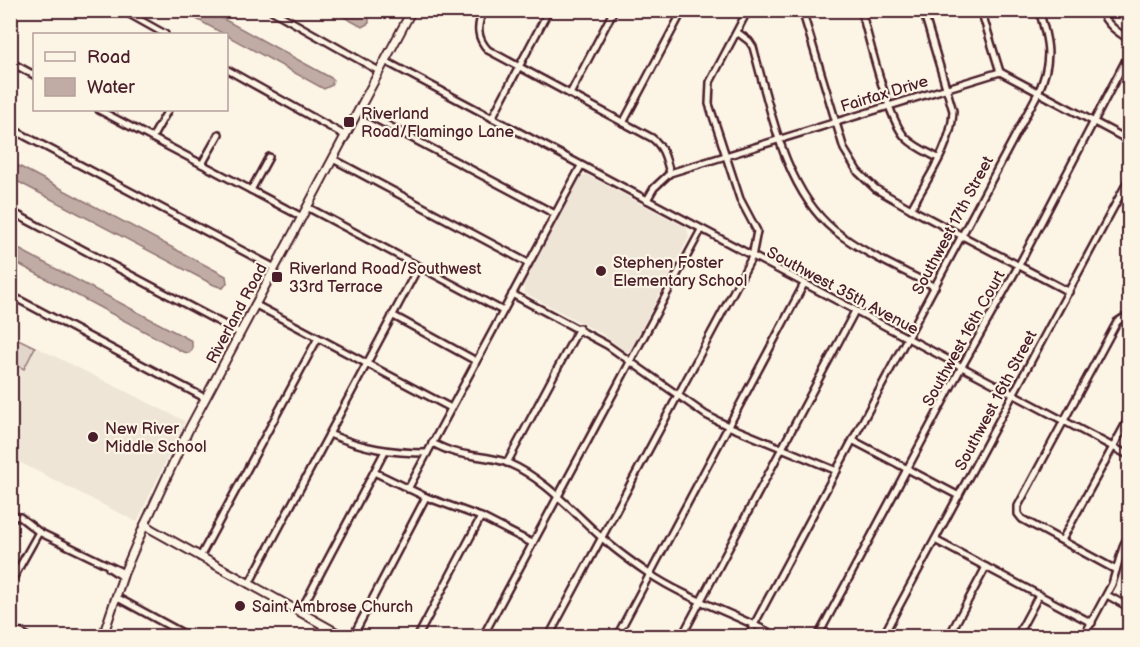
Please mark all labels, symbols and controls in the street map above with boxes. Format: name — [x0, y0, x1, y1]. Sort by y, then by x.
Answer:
legend — [33, 33, 228, 111]
text: Road — [87, 47, 131, 68]
street label: Fairfax Drive — [838, 72, 931, 117]
text: Water — [87, 77, 135, 98]
place label: Riverland Road/Flamingo Lane — [361, 105, 514, 142]
marker: Riverland Road/Flamingo Lane — [342, 115, 356, 129]
street label: Southwest 17th Street — [909, 153, 998, 298]
street label: Southwest 35th Avenue — [763, 243, 922, 340]
place label: Stephen Foster Elementary School — [613, 254, 747, 291]
street label: Riverland Road — [203, 260, 272, 367]
place label: Riverland Road/Southwest 33rd Terrace — [289, 260, 481, 297]
marker: Stephen Foster Elementary School — [594, 264, 608, 278]
street label: Southwest 16th Court — [919, 267, 1010, 410]
marker: Riverland Road/Southwest 33rd Terrace — [270, 270, 284, 284]
street label: Southwest 16th Street — [951, 327, 1041, 474]
place label: New River Middle School — [105, 420, 207, 457]
marker: New River Middle School — [86, 430, 100, 444]
place label: Saint Ambrose Church — [252, 598, 413, 617]
marker: Saint Ambrose Church — [233, 599, 247, 613]

